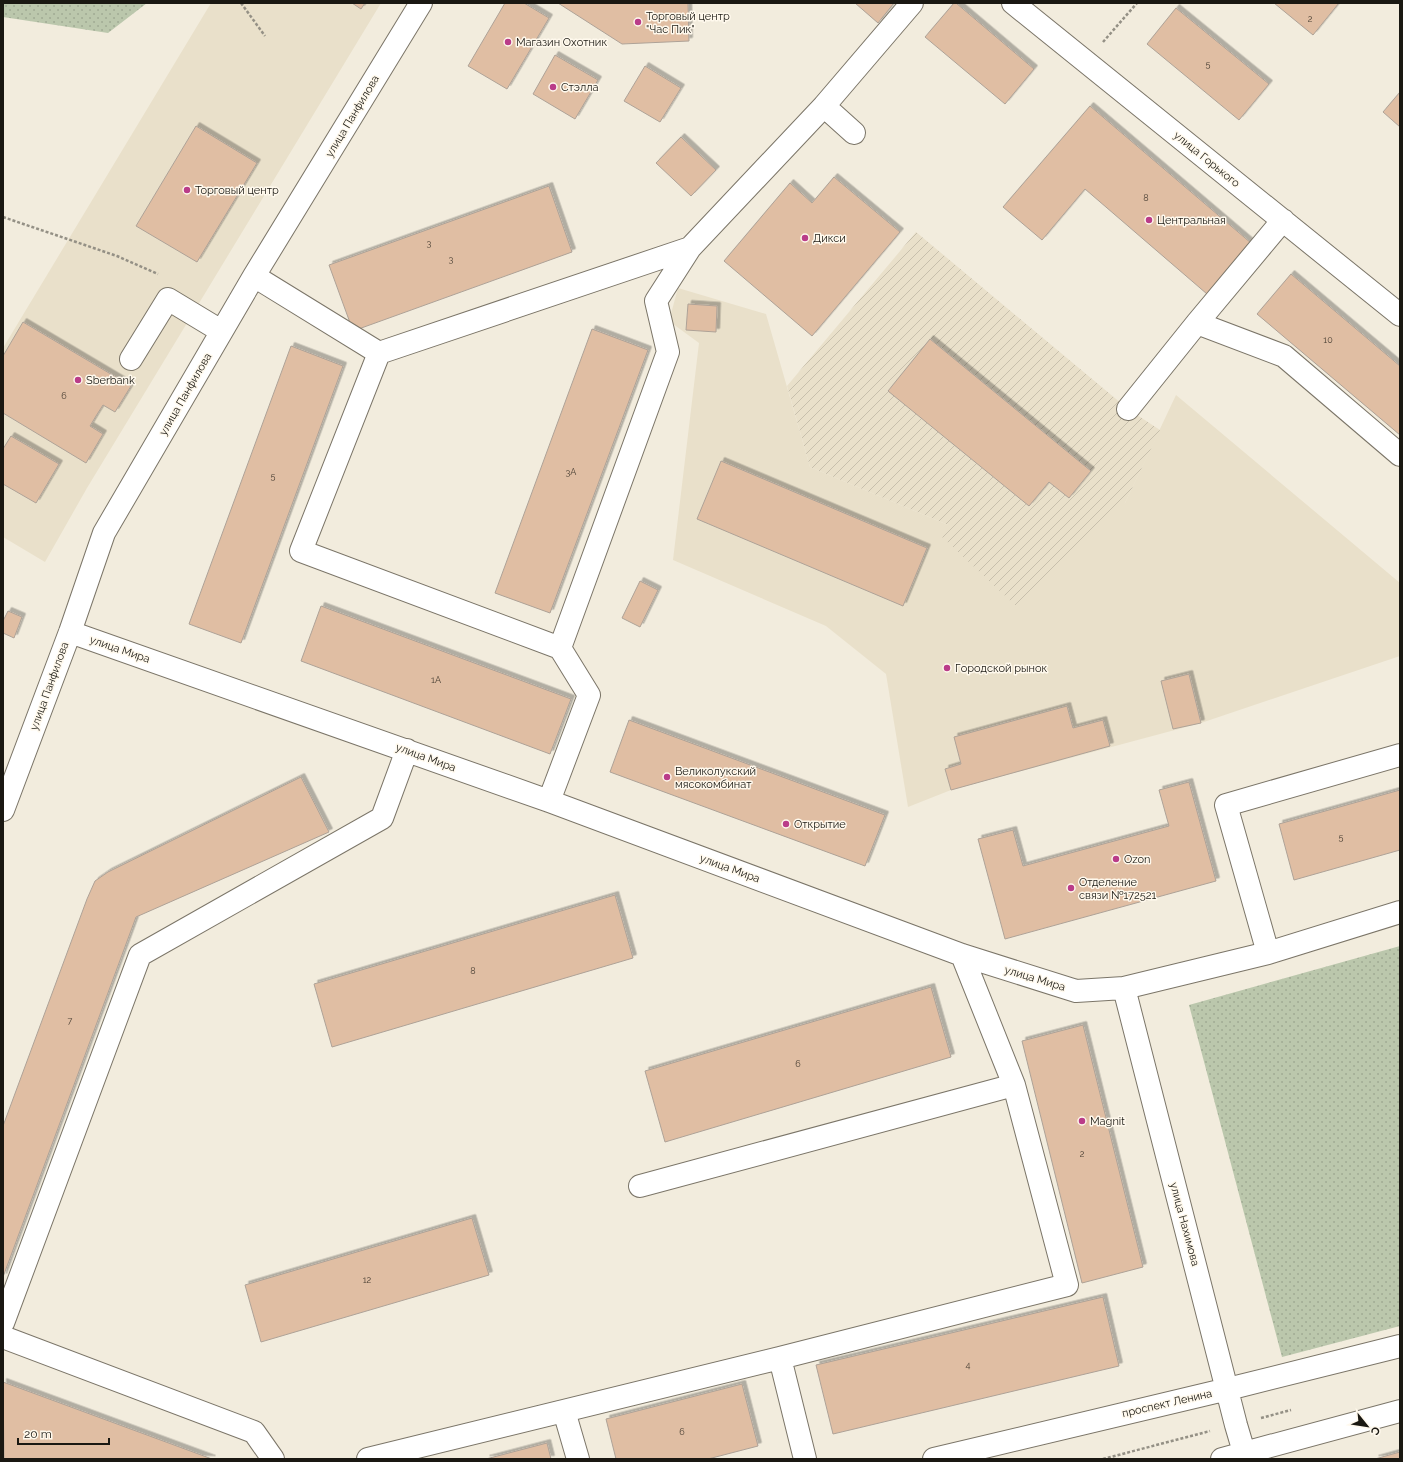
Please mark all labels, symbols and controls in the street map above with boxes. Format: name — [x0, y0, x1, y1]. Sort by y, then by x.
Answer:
place label: Торговый центр "Час Пик" — [646, 10, 730, 36]
house number: 2 — [1308, 14, 1313, 24]
marker: Торговый центр "Час Пик" — [633, 17, 643, 27]
place label: Магазин Охотник — [516, 36, 607, 49]
marker: Магазин Охотник — [503, 37, 513, 47]
house number: 5 — [1206, 59, 1211, 69]
street label: улица Панфилова — [323, 73, 382, 160]
place label: Стэлла — [561, 81, 598, 94]
marker: Стэлла — [548, 82, 558, 92]
street label: улица Горького — [1171, 129, 1243, 190]
place label: Торговый центр — [195, 184, 279, 197]
marker: Торговый центр — [182, 185, 192, 195]
house number: 8 — [1143, 193, 1149, 203]
place label: Центральная — [1157, 214, 1226, 227]
marker: Центральная — [1144, 215, 1154, 225]
place label: Дикси — [813, 232, 846, 245]
marker: Дикси — [800, 233, 810, 243]
house number: 3 — [427, 238, 432, 248]
house number: 3 — [449, 254, 454, 264]
house number: 10 — [1323, 335, 1333, 345]
street label: улица Панфилова — [157, 351, 214, 438]
place label: Sberbank — [86, 374, 135, 387]
marker: Sberbank — [73, 375, 83, 385]
house number: 6 — [61, 391, 67, 401]
house number: 3А — [566, 467, 576, 477]
house number: 5 — [271, 471, 276, 481]
street label: улица Мира — [88, 633, 152, 666]
street label: улица Панфилова — [27, 640, 71, 732]
place label: Городской рынок — [955, 662, 1047, 675]
marker: Городской рынок — [942, 663, 952, 673]
house number: 1А — [431, 675, 441, 685]
street label: улица Мира — [394, 741, 458, 774]
place label: Великолукский мясокомбинат — [675, 765, 756, 791]
marker: Великолукский мясокомбинат — [662, 772, 672, 782]
place label: Открытие — [794, 818, 846, 831]
marker: Открытие — [781, 819, 791, 829]
house number: 5 — [1339, 832, 1344, 842]
street label: улица Мира — [698, 852, 762, 885]
place label: Ozon — [1124, 853, 1151, 866]
marker: Ozon — [1111, 854, 1121, 864]
place label: Отделение связи №172521 — [1079, 876, 1157, 902]
marker: Отделение связи №172521 — [1066, 883, 1076, 893]
street label: улица Мира — [1003, 963, 1067, 994]
house number: 8 — [470, 966, 476, 976]
house number: 7 — [68, 1016, 73, 1026]
house number: 6 — [795, 1059, 801, 1069]
place label: Magnit — [1090, 1115, 1125, 1128]
marker: Magnit — [1077, 1116, 1087, 1126]
house number: 2 — [1080, 1149, 1085, 1159]
street label: улица Нахимова — [1167, 1181, 1202, 1267]
house number: 12 — [363, 1275, 372, 1285]
house number: 4 — [966, 1360, 971, 1370]
street label: проспект Ленина — [1121, 1387, 1213, 1420]
north arrow — [1347, 1406, 1387, 1446]
scale bar — [18, 1420, 109, 1446]
text: С — [1367, 1424, 1383, 1438]
text: 20 m — [24, 1427, 52, 1441]
house number: 6 — [679, 1427, 685, 1437]

